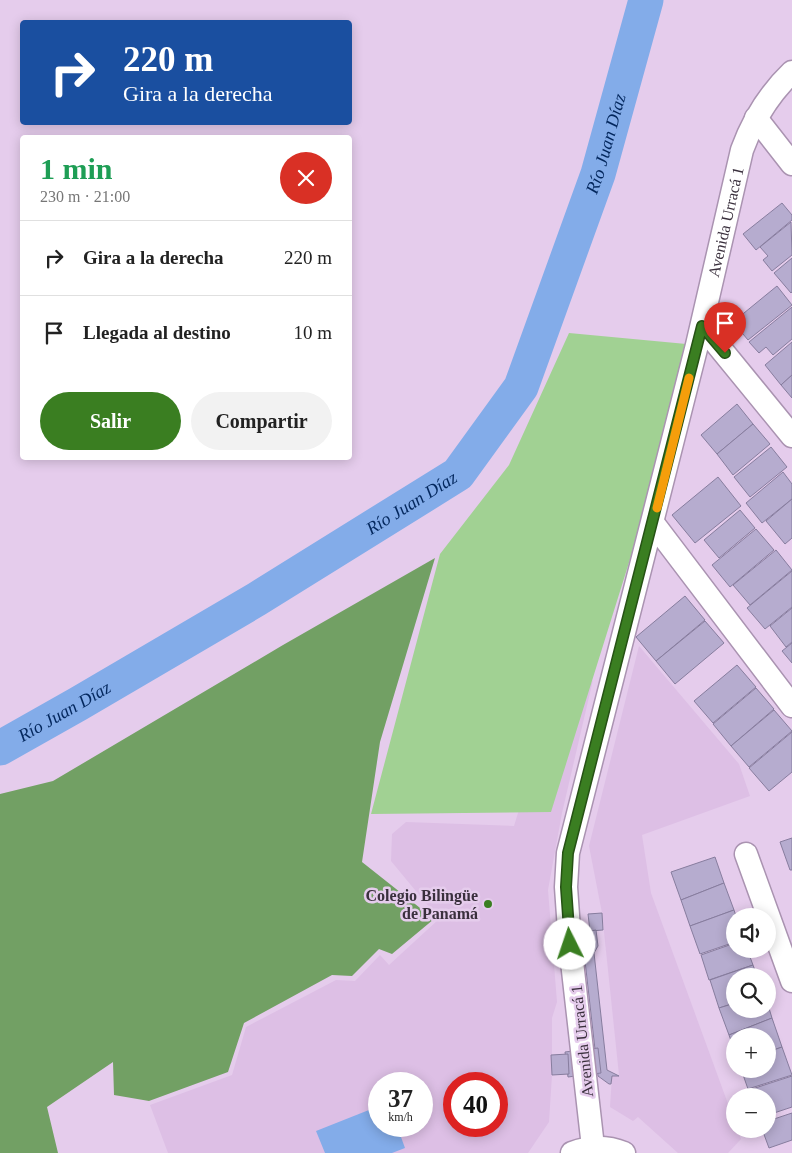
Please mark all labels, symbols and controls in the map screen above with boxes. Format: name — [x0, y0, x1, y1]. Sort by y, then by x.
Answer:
icon: right — [40, 40, 105, 105]
text: 220 m — [123, 40, 213, 79]
text: Gira a la derecha — [123, 81, 273, 106]
water label: Río Juan Díaz — [581, 91, 630, 197]
text: 1 min — [40, 152, 113, 185]
button: close — [280, 152, 332, 204]
street label: Avenida Urracá 1 — [704, 165, 746, 279]
text: 230 m · 21:00 — [40, 188, 130, 205]
icon: right — [40, 244, 68, 272]
text: Gira a la derecha — [83, 247, 224, 268]
text: 220 m — [284, 247, 332, 268]
pin — [704, 302, 746, 353]
icon: arrive — [711, 309, 739, 337]
icon: arrive — [40, 319, 68, 347]
text: Llegada al destino — [83, 322, 231, 343]
text: 10 m — [293, 322, 332, 343]
button: Salir — [40, 392, 181, 450]
button: Compartir — [191, 392, 332, 450]
water label: Río Juan Díaz — [362, 467, 461, 539]
water label: Río Juan Díaz — [14, 677, 114, 746]
place label: Colegio Bilingüe de Panamá — [366, 887, 478, 922]
marker: Colegio Bilingüe de Panamá — [482, 898, 494, 910]
map controls — [726, 908, 776, 1138]
button: sound — [726, 908, 776, 958]
position arrow — [543, 917, 595, 969]
button: search — [726, 968, 776, 1018]
street label: Avenida Urracá 1 — [568, 984, 596, 1098]
button: + — [726, 1028, 776, 1078]
speed limit sign: 40 — [443, 1072, 508, 1137]
text: 37 — [388, 1085, 413, 1112]
button: − — [726, 1088, 776, 1138]
text: km/h — [388, 1110, 413, 1124]

